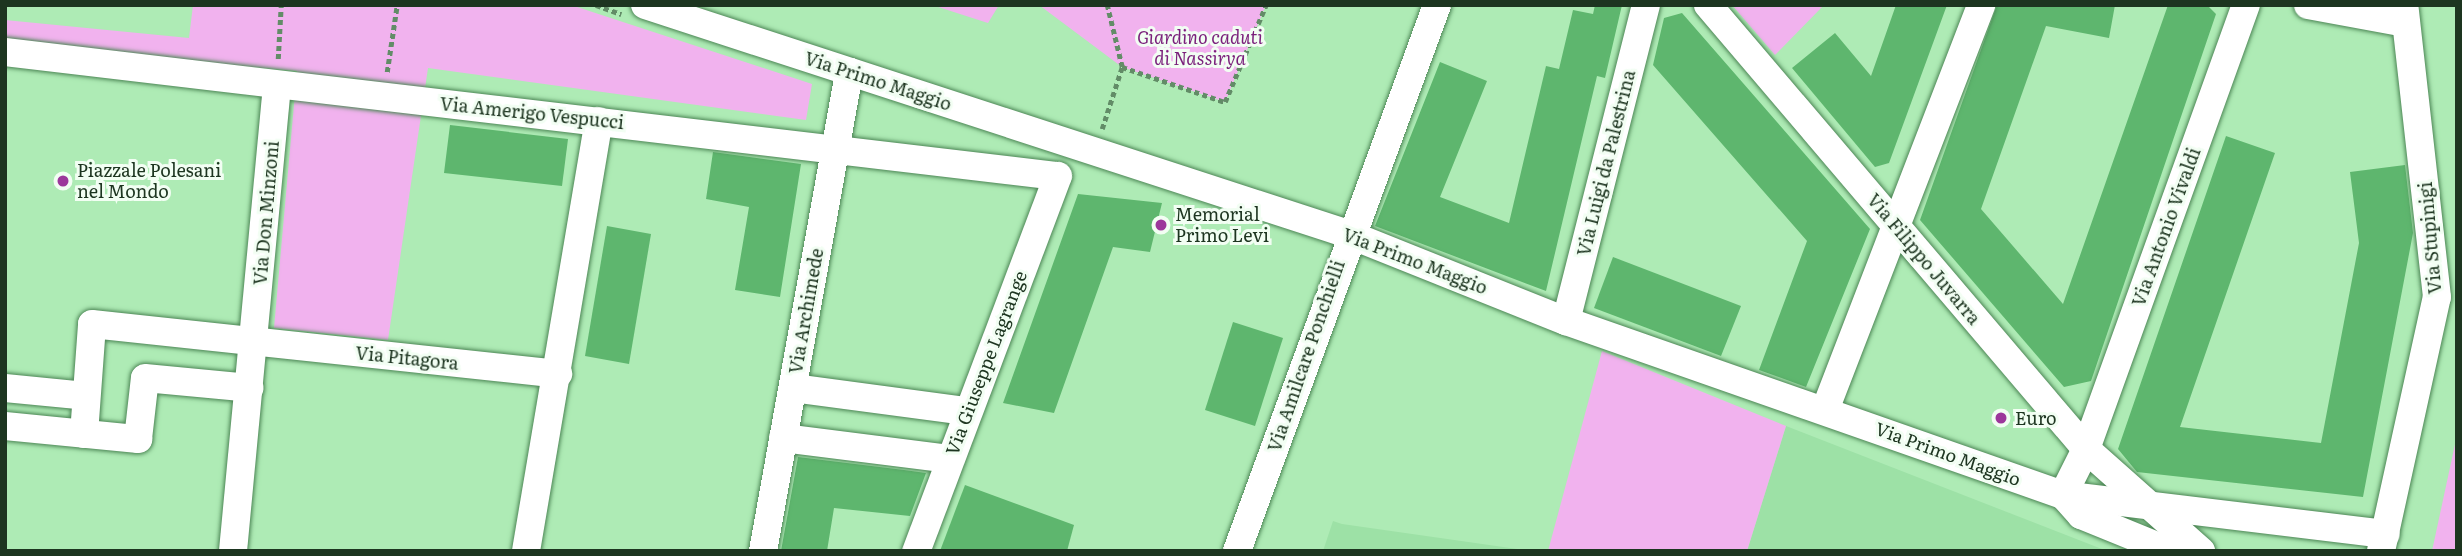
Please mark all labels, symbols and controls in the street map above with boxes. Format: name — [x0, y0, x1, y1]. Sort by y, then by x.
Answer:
park label: Giardino caduti di Nassirya — [1137, 27, 1263, 70]
street label: Via Primo Maggio — [802, 47, 954, 115]
street label: Via Luigi da Palestrina — [1572, 68, 1640, 258]
street label: Via Amerigo Vespucci — [439, 93, 625, 133]
street label: Via Don Minzoni — [249, 140, 283, 286]
street label: Via Antonio Vivaldi — [2127, 145, 2205, 309]
place label: Piazzale Polesani nel Mondo — [77, 160, 221, 202]
marker: Piazzale Polesani nel Mondo — [55, 173, 71, 189]
street label: Via Stupinigi — [2414, 181, 2446, 295]
street label: Via Filippo Juvarra — [1863, 189, 1985, 329]
place label: Memorial Primo Levi — [1175, 204, 1269, 246]
marker: Memorial Primo Levi — [1153, 217, 1169, 233]
street label: Via Primo Maggio — [1340, 223, 1490, 299]
street label: Via Archimede — [784, 247, 828, 375]
street label: Via Amilcare Ponchielli — [1263, 257, 1349, 455]
street label: Via Giuseppe Lagrange — [941, 268, 1031, 458]
street label: Via Pitagora — [354, 342, 460, 374]
place label: Euro — [2015, 407, 2057, 429]
marker: Euro — [1993, 410, 2009, 426]
street label: Via Primo Maggio — [1872, 418, 2024, 490]

